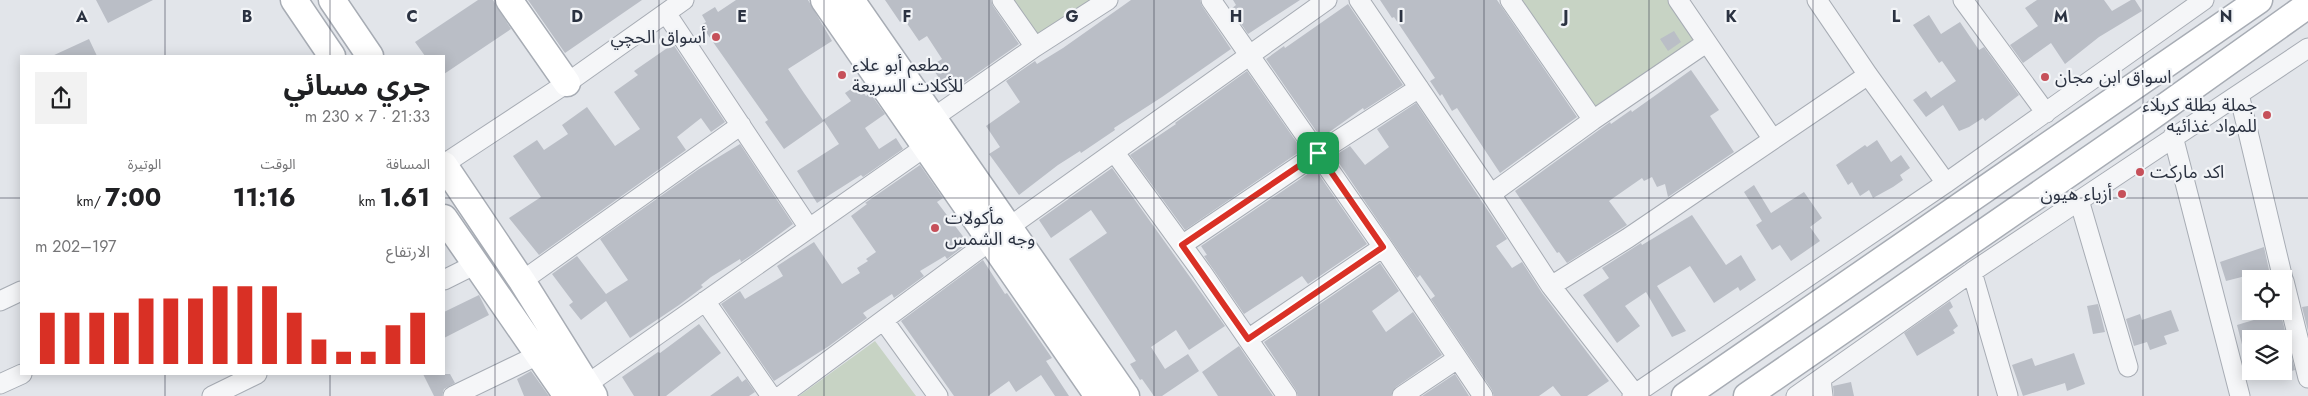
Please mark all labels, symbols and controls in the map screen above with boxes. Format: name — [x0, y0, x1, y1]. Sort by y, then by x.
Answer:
text: A — [75, 5, 88, 28]
text: B — [242, 5, 252, 28]
text: C — [406, 5, 418, 28]
text: D — [571, 5, 583, 28]
text: E — [737, 5, 747, 28]
text: F — [903, 5, 911, 28]
text: G — [1065, 5, 1079, 28]
text: H — [1230, 5, 1242, 28]
text: I — [1398, 5, 1404, 28]
text: J — [1560, 5, 1569, 28]
text: K — [1725, 5, 1737, 28]
text: L — [1892, 5, 1901, 28]
text: M — [2054, 5, 2068, 28]
text: N — [2220, 5, 2232, 28]
place label: أسواق الحچي — [610, 24, 706, 50]
marker: أسواق الحچي — [710, 31, 722, 43]
place label: مطعم أبو علاء للأكلات السريعة — [852, 52, 963, 99]
place label: اسواق ابن مجان — [2055, 64, 2172, 90]
text: جري مسائي — [283, 65, 430, 106]
marker: مطعم أبو علاء للأكلات السريعة — [836, 69, 848, 81]
marker: اسواق ابن مجان — [2039, 71, 2051, 83]
button: share — [35, 72, 87, 124]
place label: جملة بطلة كربلاء للمواد غذائيه — [2142, 92, 2257, 139]
text: 21:33 · 7 × 230 m — [305, 105, 430, 128]
marker: جملة بطلة كربلاء للمواد غذائيه — [2261, 109, 2273, 121]
pin — [1297, 132, 1339, 174]
icon: arrive — [1304, 139, 1332, 167]
text: الوتيرة — [128, 154, 161, 174]
text: الوقت — [261, 154, 296, 174]
text: المسافة — [386, 154, 430, 174]
place label: اكد ماركت — [2150, 159, 2224, 185]
marker: اكد ماركت — [2134, 166, 2146, 178]
text: 7:00 — [105, 179, 161, 215]
text: 11:16 — [233, 179, 296, 215]
text: 1.61 — [380, 179, 430, 215]
place label: أزياء هيون — [2040, 181, 2112, 207]
marker: أزياء هيون — [2116, 188, 2128, 200]
text: /km — [77, 191, 105, 211]
text: km — [358, 191, 380, 211]
place label: مأكولات وجه الشمس — [945, 205, 1035, 252]
marker: مأكولات وجه الشمس — [929, 222, 941, 234]
text: 197–202 m — [35, 235, 116, 258]
text: الارتفاع — [386, 240, 430, 263]
map controls — [2242, 270, 2292, 380]
button: locate — [2242, 270, 2292, 320]
button: layers — [2242, 330, 2292, 380]

